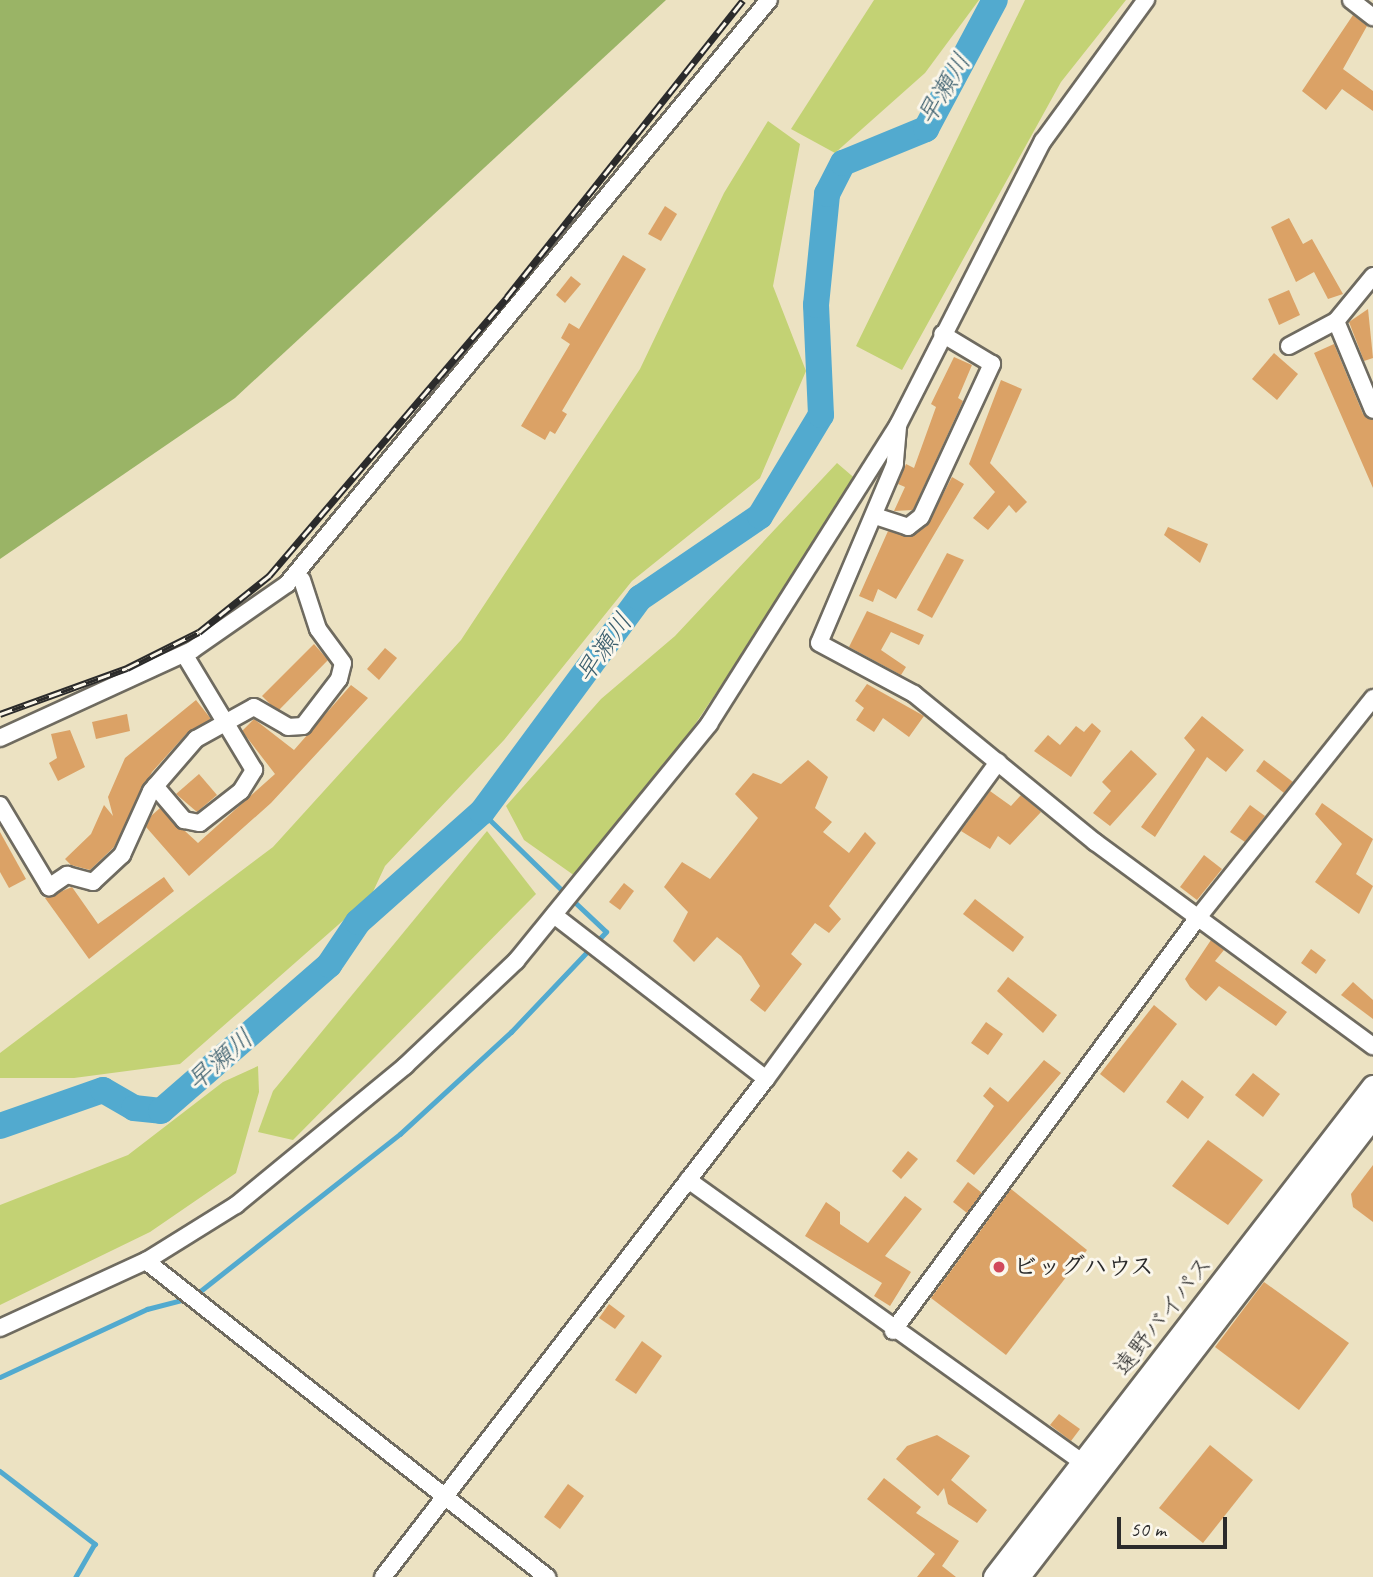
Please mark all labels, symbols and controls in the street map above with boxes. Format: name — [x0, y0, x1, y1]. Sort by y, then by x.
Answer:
water label: 早瀬川 — [911, 48, 977, 130]
water label: 早瀬川 — [569, 607, 639, 689]
water label: 早瀬川 — [180, 1023, 260, 1097]
street label: 遠野バイパス — [1107, 1250, 1219, 1382]
place label: ビッグハウス — [1013, 1253, 1157, 1281]
marker: ビッグハウス — [991, 1259, 1007, 1275]
scale bar — [1121, 1504, 1231, 1548]
text: 50 m — [1130, 1516, 1166, 1542]

